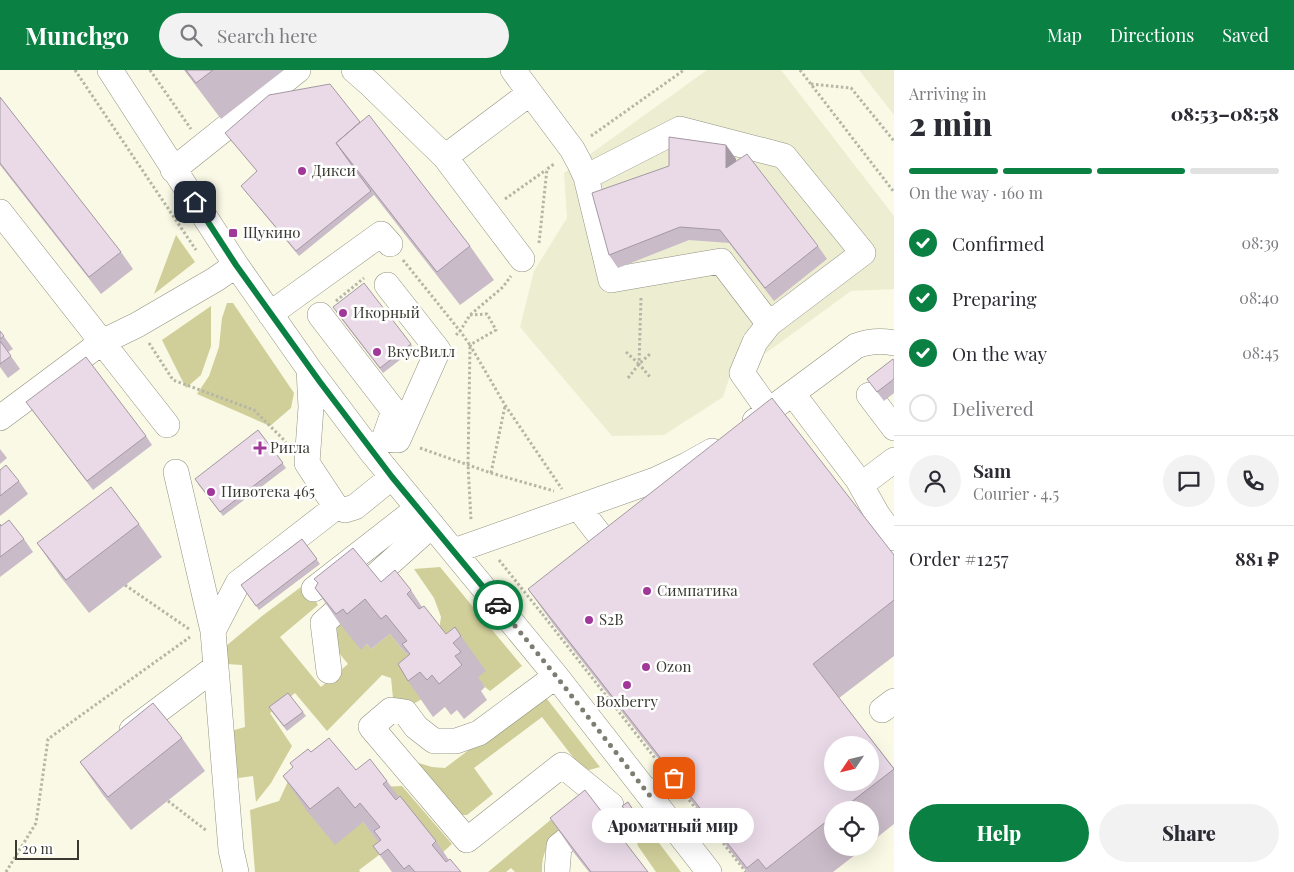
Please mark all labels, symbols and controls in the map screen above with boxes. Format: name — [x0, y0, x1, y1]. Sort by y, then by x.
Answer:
search box — [159, 13, 509, 58]
text: Munchgo — [25, 19, 129, 51]
icon: search — [177, 21, 205, 49]
text: Search here — [217, 22, 317, 48]
text: Map — [1047, 23, 1082, 47]
text: Directions — [1110, 23, 1194, 47]
text: Saved — [1222, 23, 1269, 47]
text: Arriving in — [909, 83, 987, 104]
text: 08:53–08:58 — [1171, 100, 1279, 126]
text: 2 min — [909, 101, 992, 144]
place label: Дикси — [312, 160, 356, 180]
marker: Дикси — [296, 165, 308, 177]
pin — [174, 181, 216, 223]
text: On the way · 160 m — [909, 182, 1043, 203]
icon: home — [181, 188, 209, 216]
place label: Щукино — [243, 222, 301, 242]
marker: Щукино — [227, 227, 239, 239]
icon: check — [909, 229, 937, 257]
text: Confirmed — [952, 230, 1045, 256]
text: 08:39 — [1241, 232, 1279, 253]
icon: check — [909, 284, 937, 312]
text: Preparing — [952, 285, 1037, 311]
text: 08:40 — [1239, 287, 1279, 308]
place label: Икорный — [353, 302, 420, 322]
marker: Икорный — [337, 307, 349, 319]
icon: check — [909, 339, 937, 367]
text: On the way — [952, 340, 1047, 366]
place label: ВкусВилл — [387, 341, 456, 361]
text: 08:45 — [1242, 342, 1279, 363]
marker: ВкусВилл — [371, 346, 383, 358]
text: Delivered — [952, 395, 1034, 421]
place label: Ригла — [270, 437, 310, 457]
marker: Ригла — [254, 442, 266, 454]
button: person — [909, 455, 961, 507]
button: chat — [1163, 455, 1215, 507]
button: phone — [1227, 455, 1279, 507]
text: Sam — [973, 457, 1011, 483]
place label: Пивотека 465 — [221, 481, 315, 501]
text: Courier · 4.5 — [973, 483, 1059, 504]
marker: Пивотека 465 — [205, 486, 217, 498]
text: Order #1257 — [909, 545, 1008, 571]
text: 881 ₽ — [1235, 545, 1279, 571]
courier — [473, 580, 523, 630]
place label: Симпатика — [657, 580, 738, 600]
marker: Симпатика — [641, 585, 653, 597]
icon: car — [484, 591, 512, 619]
place label: S2B — [599, 609, 624, 629]
marker: S2B — [583, 614, 595, 626]
place label: Ozon — [656, 656, 691, 676]
marker: Ozon — [640, 661, 652, 673]
marker: Boxberry — [621, 679, 633, 691]
place label: Boxberry — [596, 691, 658, 711]
north arrow — [824, 736, 879, 791]
map controls — [824, 736, 879, 856]
pin — [653, 757, 695, 799]
icon: bag — [660, 764, 688, 792]
button: locate — [824, 801, 879, 856]
button: Help — [909, 804, 1089, 862]
button: Share — [1099, 804, 1279, 862]
callout: Ароматный мир — [593, 808, 755, 843]
text: Ароматный мир — [608, 815, 738, 836]
scale bar — [15, 837, 79, 860]
text: 20 m — [22, 839, 53, 858]

